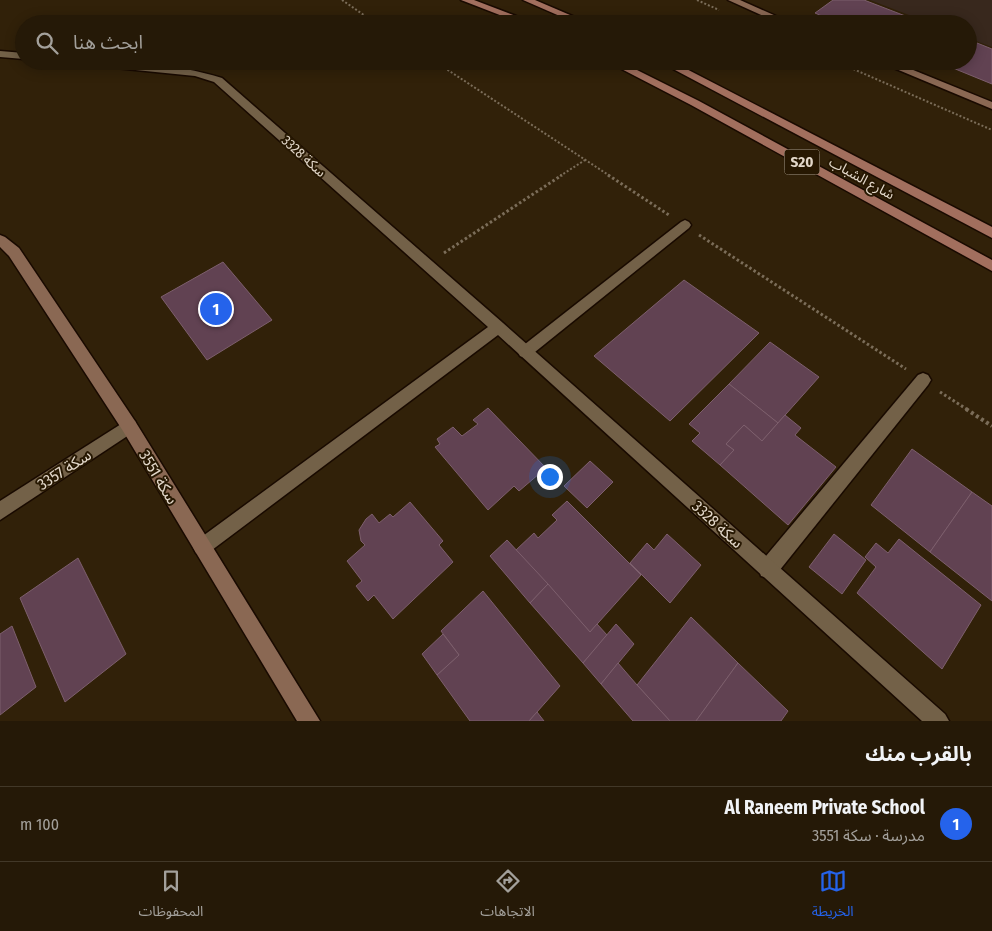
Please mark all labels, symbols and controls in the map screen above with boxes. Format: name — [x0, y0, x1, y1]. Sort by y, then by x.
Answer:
search box — [15, 15, 977, 70]
icon: search — [33, 29, 61, 57]
text: ابحث هنا — [73, 31, 143, 54]
street label: سكة 3328 — [278, 132, 329, 181]
road number: S20 — [784, 150, 820, 174]
street label: شارع الشباب — [825, 153, 897, 205]
pin: 1 — [200, 290, 232, 328]
street label: سكة 3357 — [34, 445, 95, 494]
street label: سكة 3551 — [135, 447, 182, 508]
your location — [537, 464, 563, 490]
street label: سكة 3328 — [688, 497, 747, 552]
text: بالقرب منك — [865, 741, 972, 767]
text: Al Raneem Private School — [725, 796, 925, 819]
text: 100 m — [20, 815, 59, 834]
text: 1 — [953, 815, 959, 834]
text: مدرسة · سكة 3551 — [812, 826, 925, 845]
tab: المحفوظات — [138, 867, 203, 926]
tab: الاتجاهات — [480, 867, 535, 926]
tab: الخريطة — [812, 867, 854, 926]

